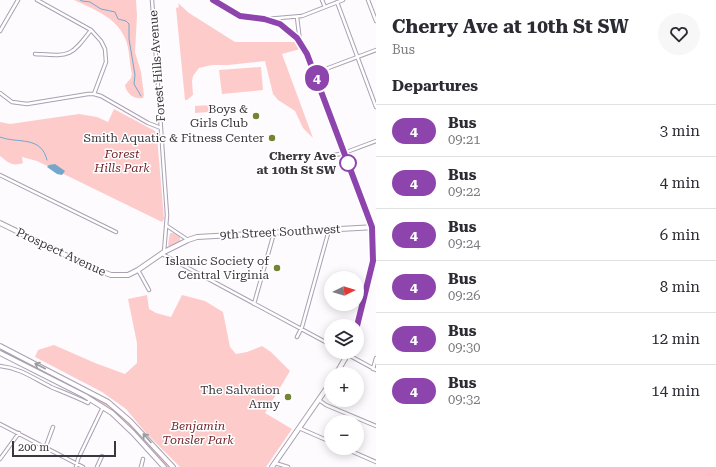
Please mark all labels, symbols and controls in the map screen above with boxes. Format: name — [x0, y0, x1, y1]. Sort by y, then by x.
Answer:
street label: Forest Hills Avenue — [146, 9, 168, 122]
button: heart — [658, 13, 700, 55]
text: Cherry Ave at 10th St SW — [392, 15, 629, 38]
text: Bus — [392, 42, 415, 57]
line badge: 4 — [304, 65, 330, 91]
text: 4 — [313, 70, 321, 86]
text: Departures — [392, 77, 478, 95]
place label: Boys & Girls Club — [190, 102, 248, 130]
marker: Boys & Girls Club — [251, 111, 261, 121]
text: Bus — [448, 114, 476, 132]
text: 3 min — [660, 122, 700, 140]
text: 4 — [410, 123, 418, 139]
place label: Smith Aquatic & Fitness Center — [84, 131, 264, 145]
text: 09:21 — [448, 132, 480, 147]
marker: Smith Aquatic & Fitness Center — [267, 133, 277, 143]
park label: Forest Hills Park — [93, 147, 150, 175]
place label: Cherry Ave at 10th St SW — [257, 149, 337, 177]
marker: Cherry Ave at 10th St SW — [339, 154, 357, 172]
text: Bus — [448, 166, 476, 184]
text: 4 min — [660, 174, 700, 192]
text: 4 — [410, 175, 418, 191]
text: 09:22 — [448, 184, 480, 199]
text: Bus — [448, 218, 476, 236]
street label: 9th Street Southwest — [219, 222, 341, 242]
street label: Prospect Avenue — [14, 225, 108, 279]
text: 6 min — [660, 226, 700, 244]
text: 4 — [410, 227, 418, 243]
text: 09:24 — [448, 236, 480, 251]
place label: Islamic Society of Central Virginia — [165, 254, 269, 282]
marker: Islamic Society of Central Virginia — [272, 263, 282, 273]
text: Bus — [448, 270, 476, 288]
north arrow — [324, 271, 364, 311]
map controls — [324, 271, 364, 455]
text: 8 min — [660, 278, 700, 296]
text: 4 — [410, 279, 418, 295]
text: 09:26 — [448, 288, 480, 303]
button: layers — [324, 319, 364, 359]
text: Bus — [448, 322, 476, 340]
text: 12 min — [651, 330, 700, 348]
text: 4 — [410, 331, 418, 347]
text: 09:30 — [448, 340, 480, 355]
one-way arrow — [34, 362, 46, 369]
button: + — [324, 367, 364, 407]
text: Bus — [448, 374, 476, 392]
text: 14 min — [651, 382, 700, 400]
place label: The Salvation Army — [200, 383, 281, 411]
text: 4 — [410, 383, 418, 399]
marker: The Salvation Army — [283, 392, 293, 402]
text: 09:32 — [448, 392, 480, 407]
button: − — [324, 415, 364, 455]
park label: Benjamin Tonsler Park — [162, 419, 234, 447]
one-way arrow — [142, 433, 151, 443]
scale bar — [12, 439, 116, 458]
text: 200 m — [18, 441, 49, 454]

